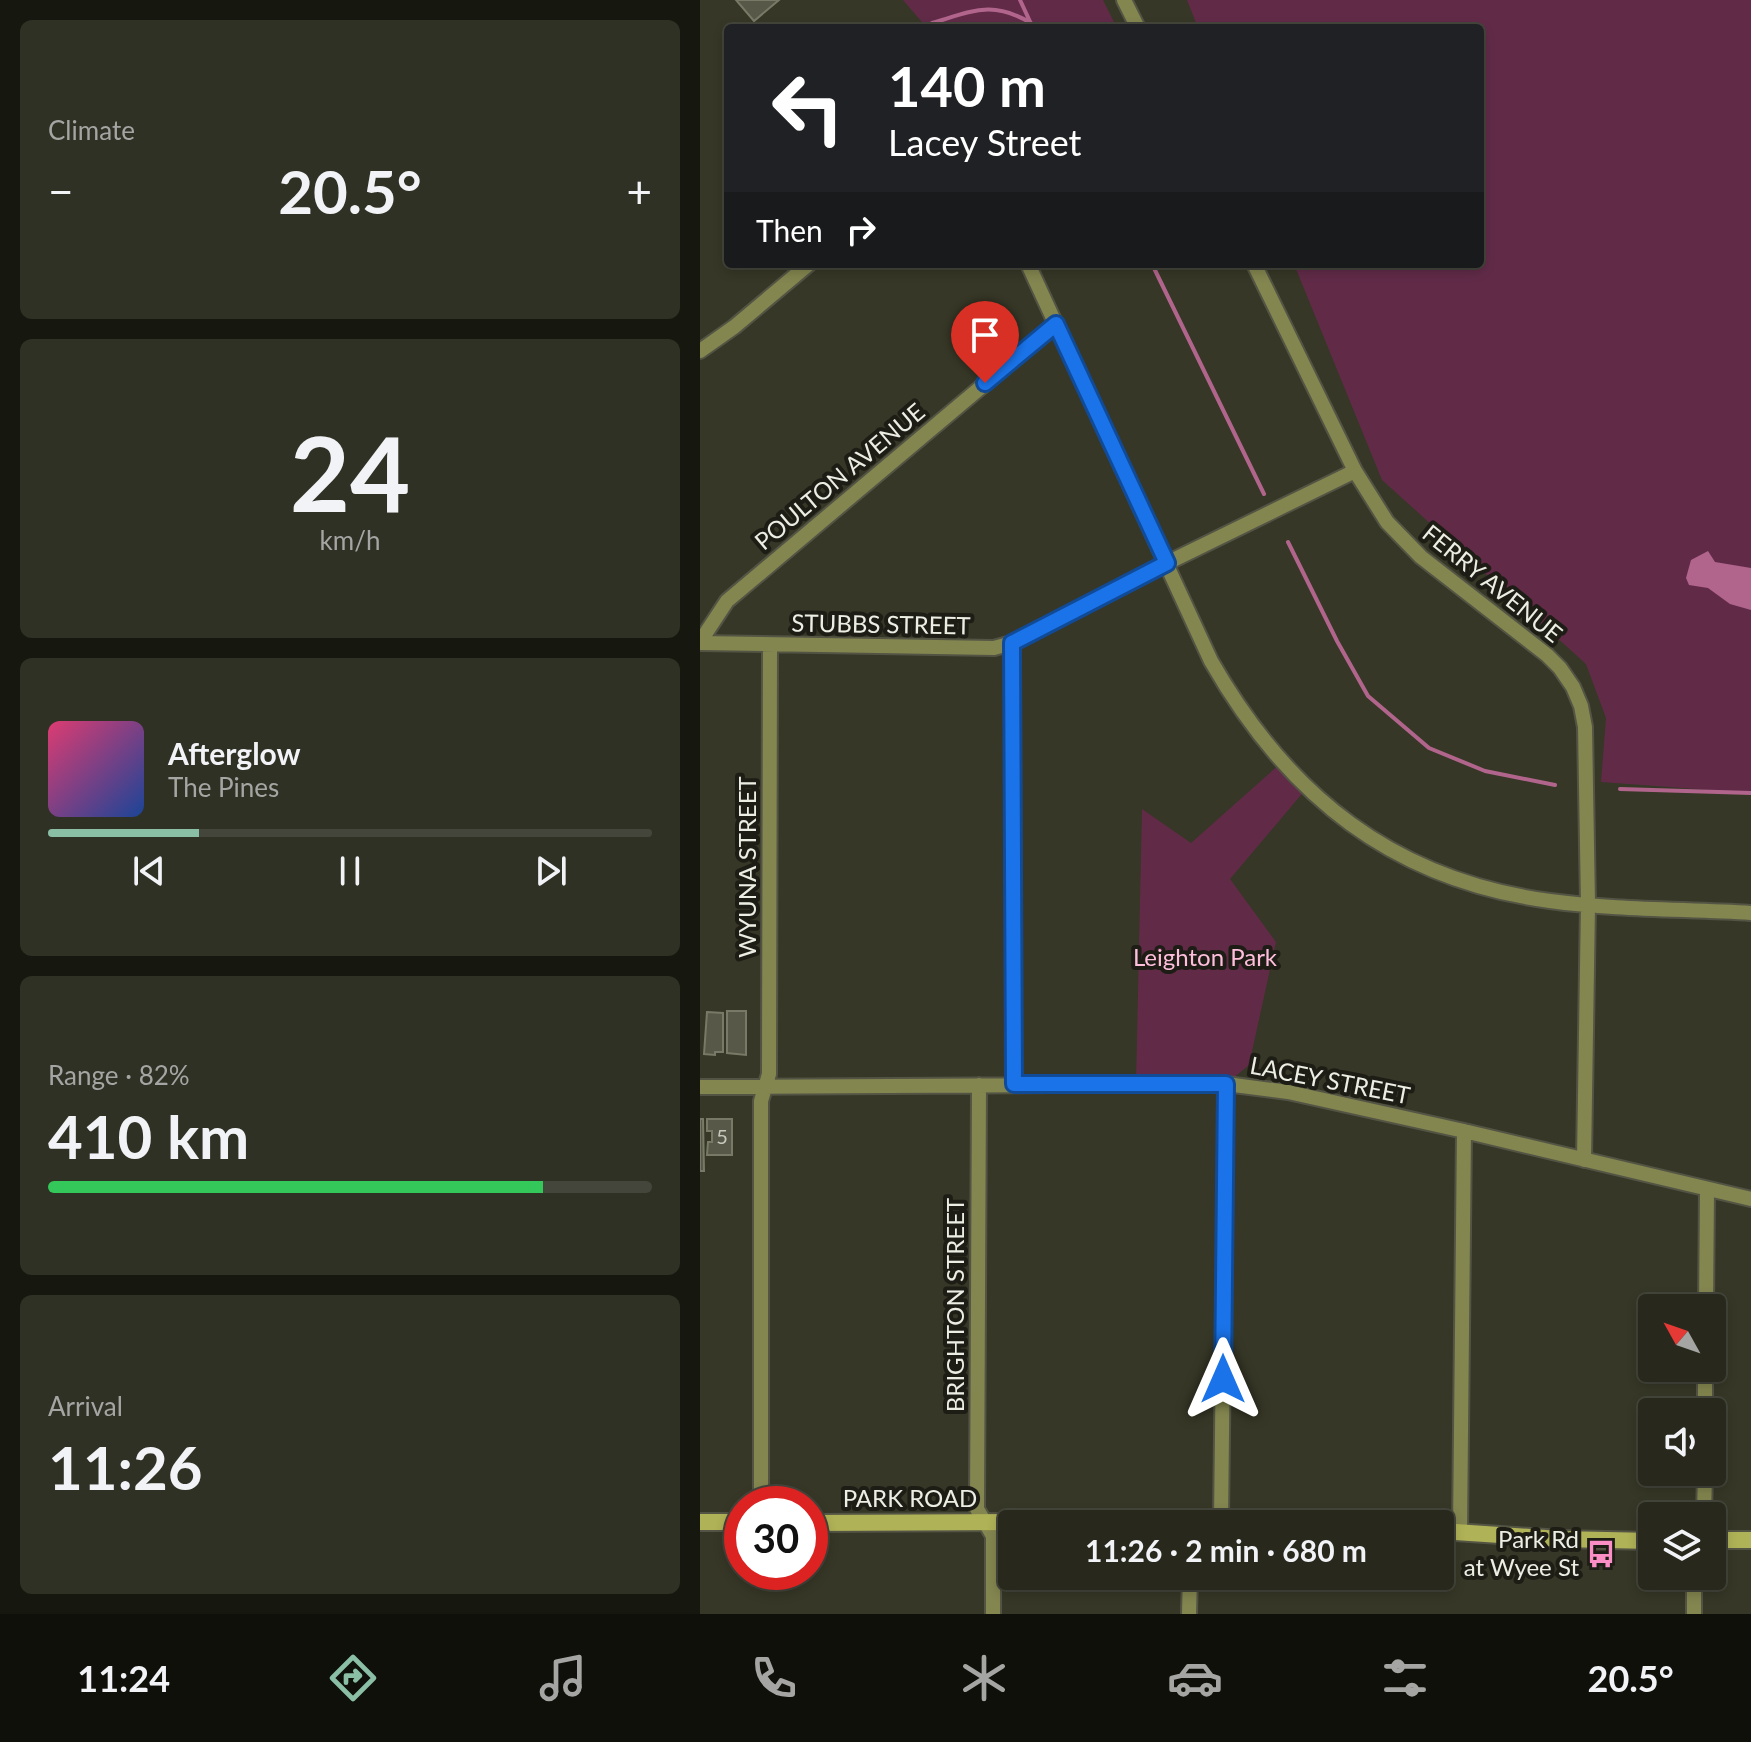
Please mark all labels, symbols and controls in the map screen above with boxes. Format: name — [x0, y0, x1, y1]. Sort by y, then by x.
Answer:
text: 140 m — [888, 52, 1046, 119]
icon: left — [756, 56, 860, 160]
text: Climate — [48, 114, 135, 146]
text: Lacey Street — [888, 120, 1081, 164]
text: 20.5° — [278, 155, 422, 227]
text: − — [48, 165, 74, 217]
text: + — [626, 165, 652, 217]
icon: right — [839, 208, 883, 252]
text: Then — [756, 212, 823, 248]
pin — [951, 301, 1019, 383]
icon: arrive — [963, 313, 1007, 357]
street label: POULTON AVENUE — [748, 396, 930, 555]
text: 24 — [290, 409, 410, 534]
street label: FERRY AVENUE — [1417, 518, 1569, 648]
text: km/h — [320, 524, 380, 556]
street label: STUBBS STREET — [791, 607, 971, 640]
text: Afterglow — [168, 735, 301, 771]
text: The Pines — [168, 771, 279, 803]
street label: WYUNA STREET — [732, 776, 761, 958]
icon: previous — [127, 849, 171, 893]
icon: pause — [328, 849, 372, 893]
icon: next — [529, 849, 573, 893]
park label: Leighton Park — [1133, 942, 1278, 971]
street label: LACEY STREET — [1248, 1050, 1413, 1109]
text: Range · 82% — [48, 1059, 190, 1091]
text: 410 km — [48, 1100, 249, 1172]
house number: 5 — [716, 1124, 728, 1148]
street label: BRIGHTON STREET — [940, 1198, 969, 1412]
north arrow — [1638, 1294, 1726, 1382]
map controls — [1638, 1294, 1726, 1590]
position arrow — [1181, 1337, 1265, 1421]
text: Arrival — [48, 1390, 123, 1422]
button: sound — [1638, 1398, 1726, 1486]
text: 11:26 — [48, 1431, 203, 1503]
street label: PARK ROAD — [843, 1483, 977, 1512]
speed limit sign: 30 — [724, 1486, 828, 1590]
button: layers — [1638, 1502, 1726, 1590]
place label: Park Rd at Wyee St — [1464, 1524, 1579, 1581]
text: 11:26 · 2 min · 680 m — [1085, 1532, 1367, 1568]
bus stop icon: Park Rd at Wyee St — [1586, 1539, 1616, 1569]
icon: directions — [325, 1650, 381, 1706]
icon: music — [535, 1650, 591, 1706]
icon: phone — [746, 1650, 802, 1706]
icon: climate — [956, 1650, 1012, 1706]
icon: car — [1167, 1650, 1223, 1706]
icon: filters — [1377, 1650, 1433, 1706]
text: 11:24 — [77, 1656, 170, 1700]
text: 20.5° — [1588, 1656, 1674, 1700]

